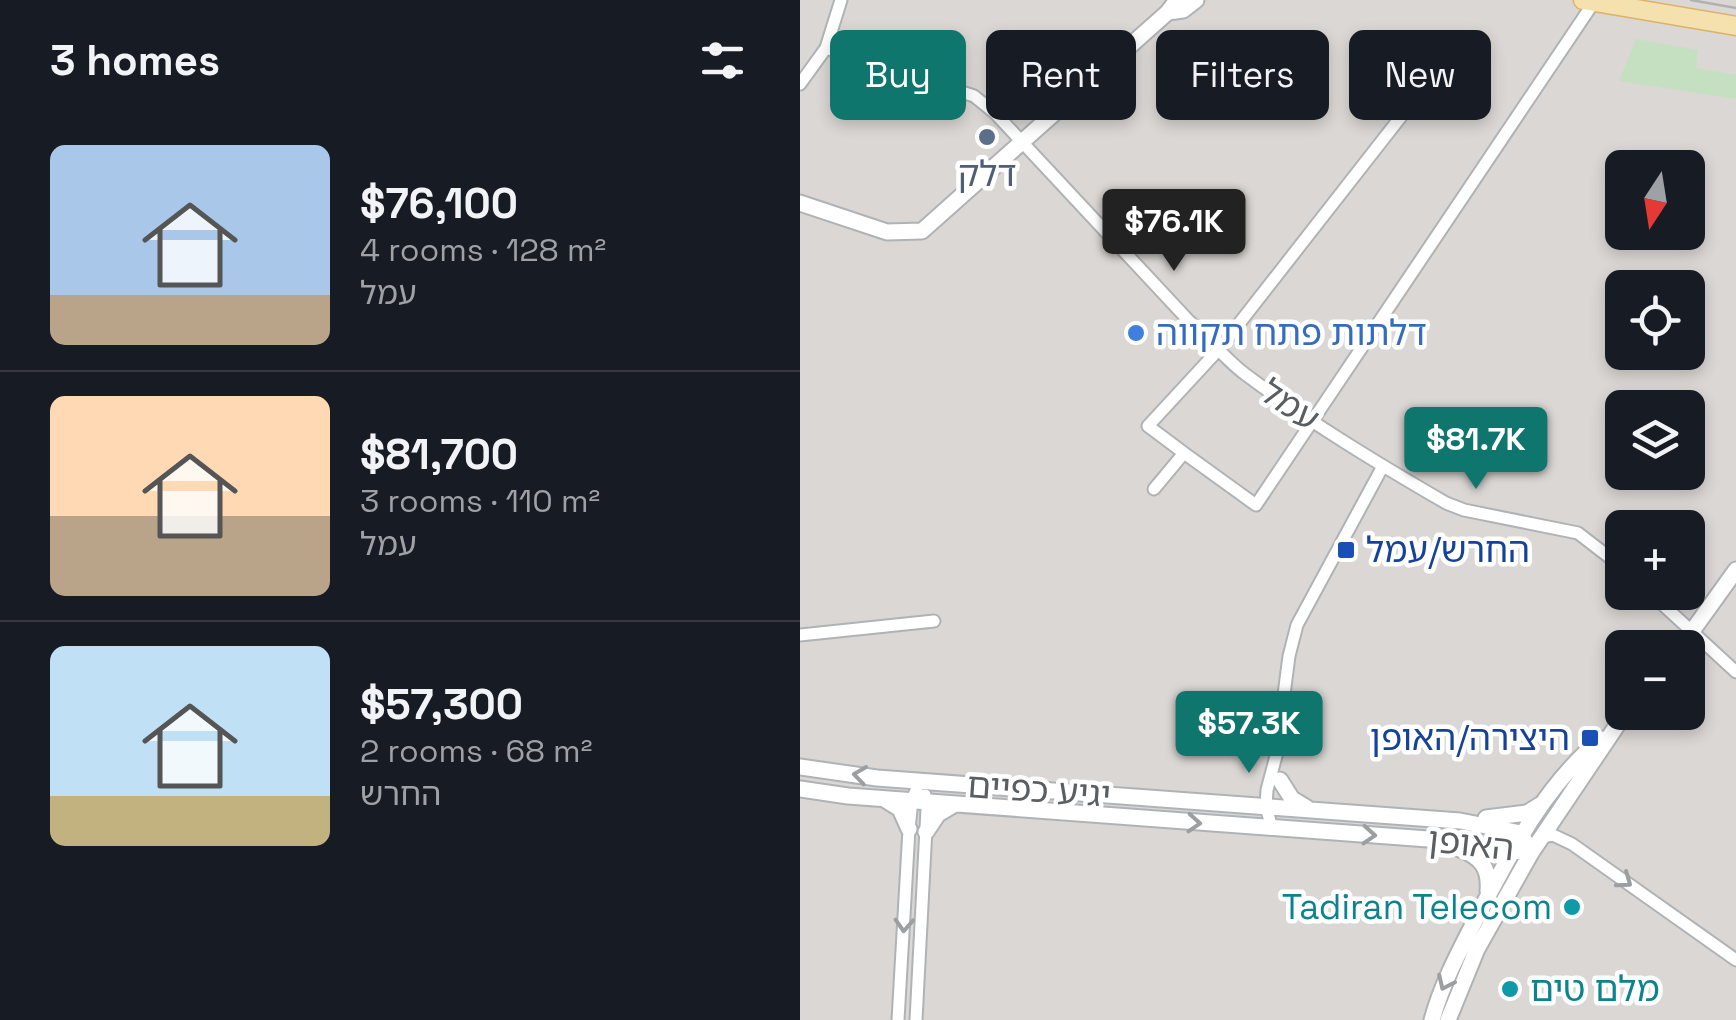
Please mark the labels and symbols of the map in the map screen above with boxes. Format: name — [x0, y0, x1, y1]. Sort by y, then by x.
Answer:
marker: דלק — [976, 126, 998, 148]
north arrow — [1605, 150, 1705, 250]
place label: דלק — [957, 152, 1017, 196]
pin: $76.1K — [1093, 189, 1255, 274]
place label: דלתות פתח תקווה — [1156, 311, 1427, 355]
marker: דלתות פתח תקווה — [1125, 322, 1147, 344]
street label: עמל — [1252, 369, 1328, 441]
pin: $81.7K — [1395, 407, 1557, 492]
place label: החרש/עמל — [1366, 528, 1530, 572]
marker: החרש/עמל — [1335, 539, 1357, 561]
pin: $57.3K — [1168, 691, 1330, 776]
place label: היצירה/האופן — [1370, 716, 1570, 760]
marker: היצירה/האופן — [1579, 727, 1601, 749]
street label: יגיע כפיים — [966, 763, 1112, 817]
one-way arrow — [851, 766, 868, 787]
one-way arrow — [1186, 811, 1202, 833]
street label: האופן — [1426, 818, 1516, 870]
one-way arrow — [1361, 824, 1377, 845]
one-way arrow — [1613, 869, 1632, 887]
place label: Tadiran Telecom — [1282, 885, 1552, 929]
marker: Tadiran Telecom — [1561, 896, 1583, 918]
one-way arrow — [893, 917, 915, 933]
place label: מלם טים — [1530, 967, 1660, 1011]
one-way arrow — [1438, 973, 1458, 991]
marker: מלם טים — [1499, 978, 1521, 1000]

